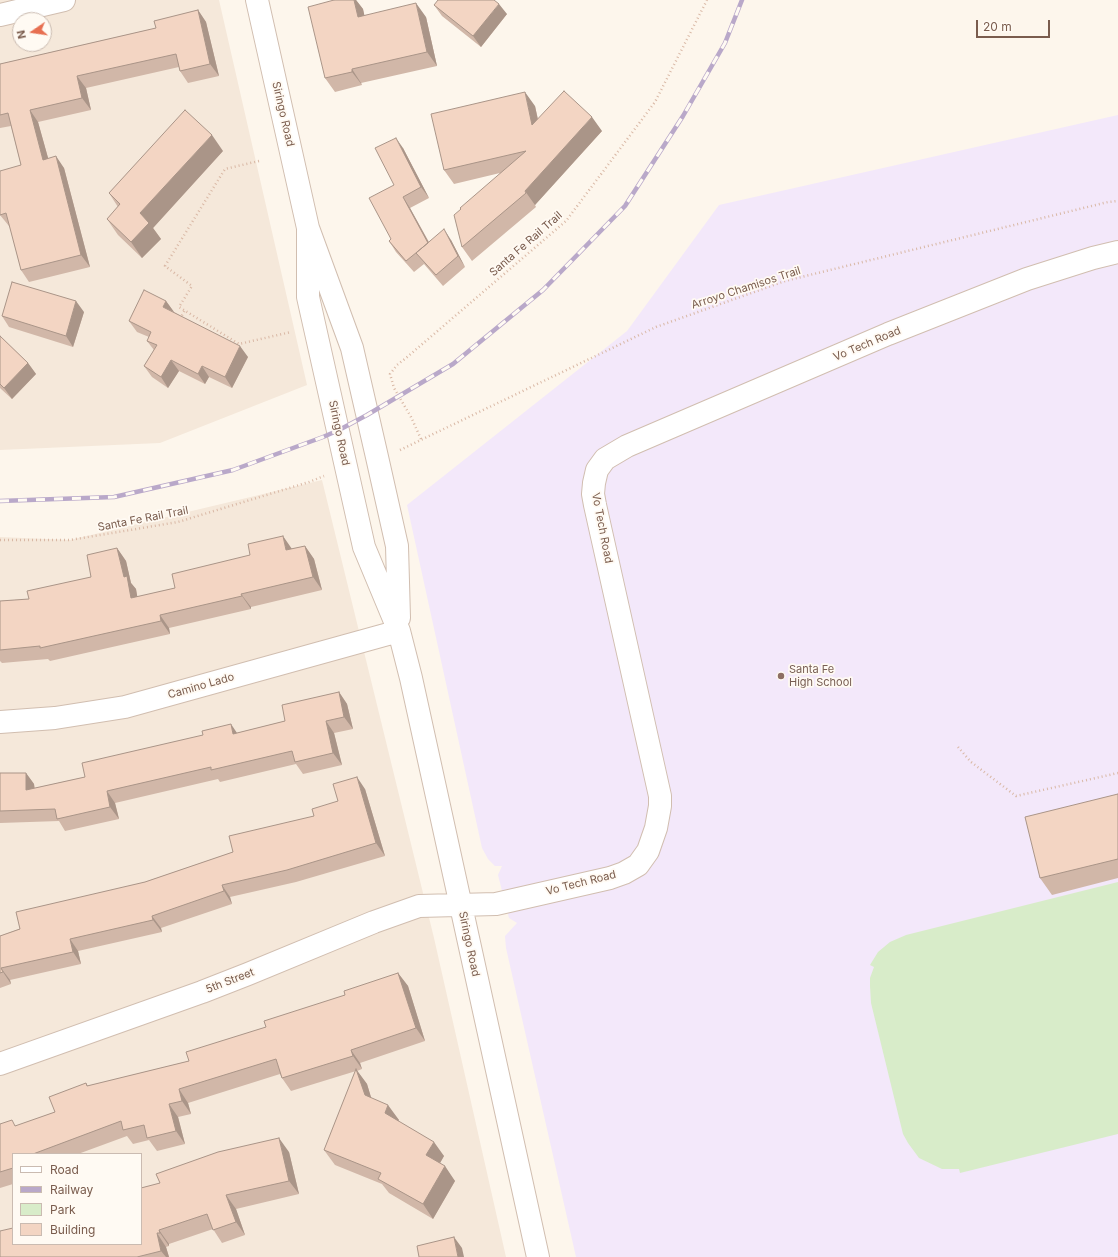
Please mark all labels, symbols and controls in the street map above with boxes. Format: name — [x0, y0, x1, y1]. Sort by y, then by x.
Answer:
north arrow — [12, 12, 52, 52]
scale bar — [978, 12, 1052, 38]
text: 20 m — [983, 19, 1012, 34]
text: N — [14, 29, 29, 40]
street label: Siringo Road — [269, 80, 297, 148]
street label: Santa Fe Rail Trail — [487, 209, 565, 279]
street label: Arroyo Chamisos Trail — [690, 264, 802, 312]
street label: Vo Tech Road — [831, 324, 903, 364]
street label: Siringo Road — [326, 399, 352, 467]
street label: Vo Tech Road — [589, 492, 615, 564]
street label: Santa Fe Rail Trail — [97, 504, 189, 534]
place label: Santa Fe High School — [789, 663, 852, 689]
street label: Camino Lado — [166, 670, 236, 702]
marker: Santa Fe High School — [776, 671, 786, 681]
street label: Vo Tech Road — [545, 868, 617, 898]
street label: Siringo Road — [456, 910, 482, 978]
street label: 5th Street — [204, 966, 256, 996]
legend — [12, 1153, 142, 1245]
text: Road — [50, 1162, 79, 1177]
text: Railway — [50, 1182, 93, 1197]
text: Park — [50, 1202, 76, 1217]
text: Building — [50, 1222, 95, 1237]

